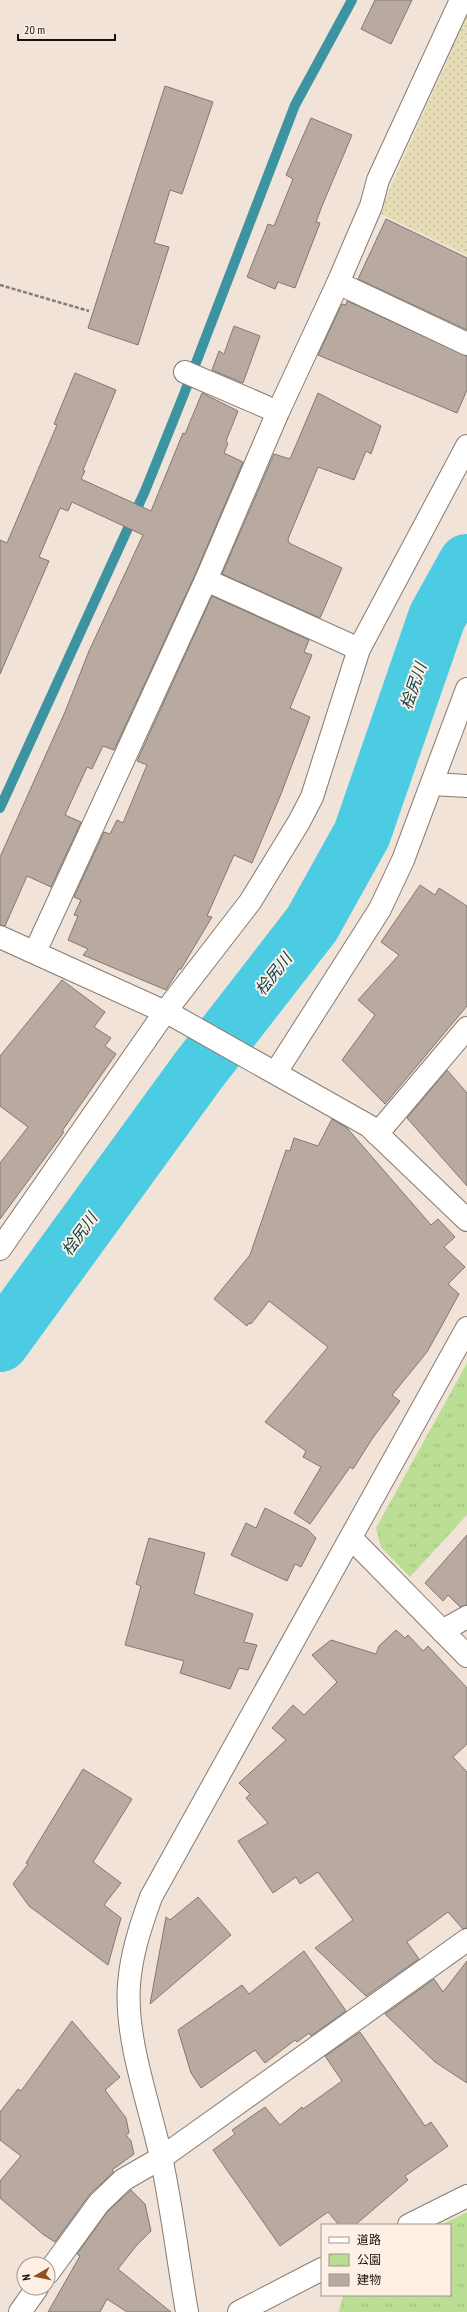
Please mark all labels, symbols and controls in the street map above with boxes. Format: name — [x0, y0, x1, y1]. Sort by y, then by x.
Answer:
scale bar — [18, 16, 115, 42]
text: 20 m — [24, 22, 45, 37]
water label: 桧尻川 — [396, 658, 431, 712]
water label: 桧尻川 — [250, 947, 297, 999]
water label: 桧尻川 — [57, 1207, 102, 1259]
legend — [321, 2224, 451, 2296]
text: 道路 — [357, 2232, 381, 2247]
text: 公園 — [357, 2252, 381, 2267]
north arrow — [16, 2256, 56, 2296]
text: 建物 — [357, 2272, 381, 2287]
text: N — [19, 2273, 34, 2282]

